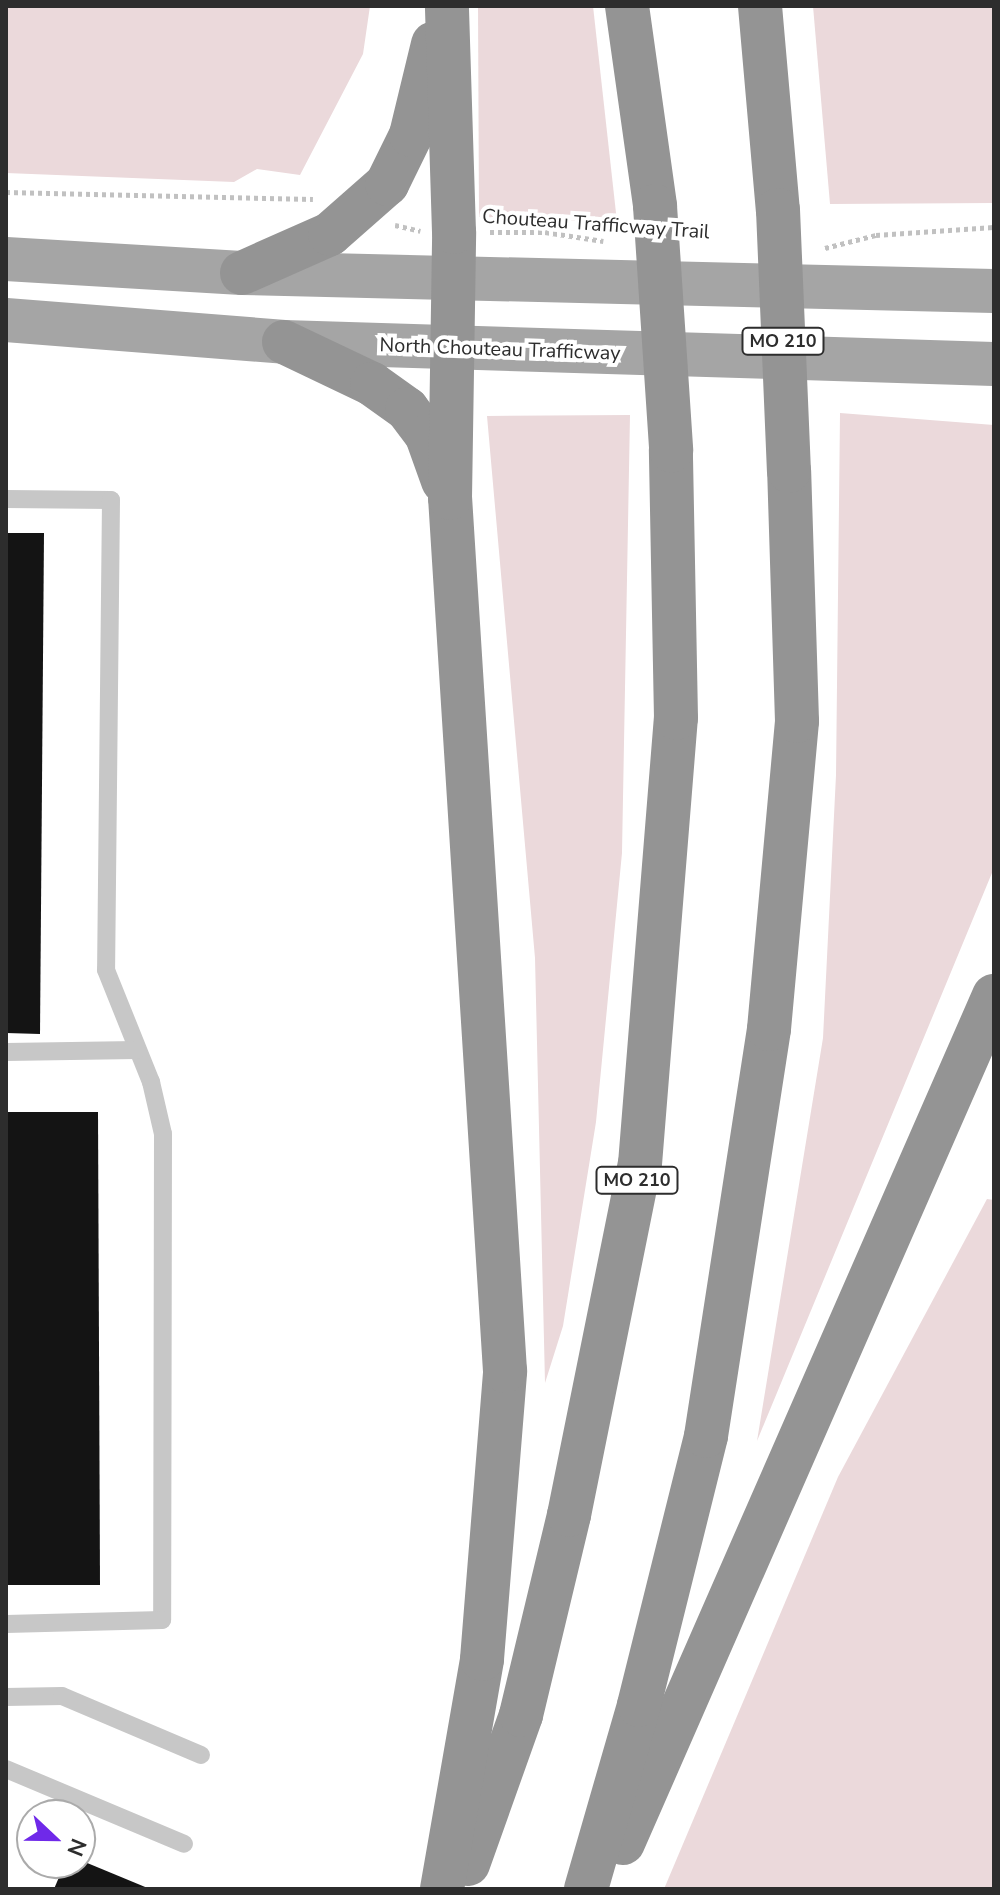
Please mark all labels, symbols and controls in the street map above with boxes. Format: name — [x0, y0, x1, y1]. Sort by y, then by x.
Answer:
street label: Chouteau Trafficway Trail — [481, 204, 711, 244]
road number: MO 210 — [741, 327, 825, 355]
street label: North Chouteau Trafficway — [379, 333, 621, 365]
road number: MO 210 — [595, 1166, 679, 1194]
north arrow — [16, 1799, 96, 1879]
text: N — [59, 1834, 93, 1860]

